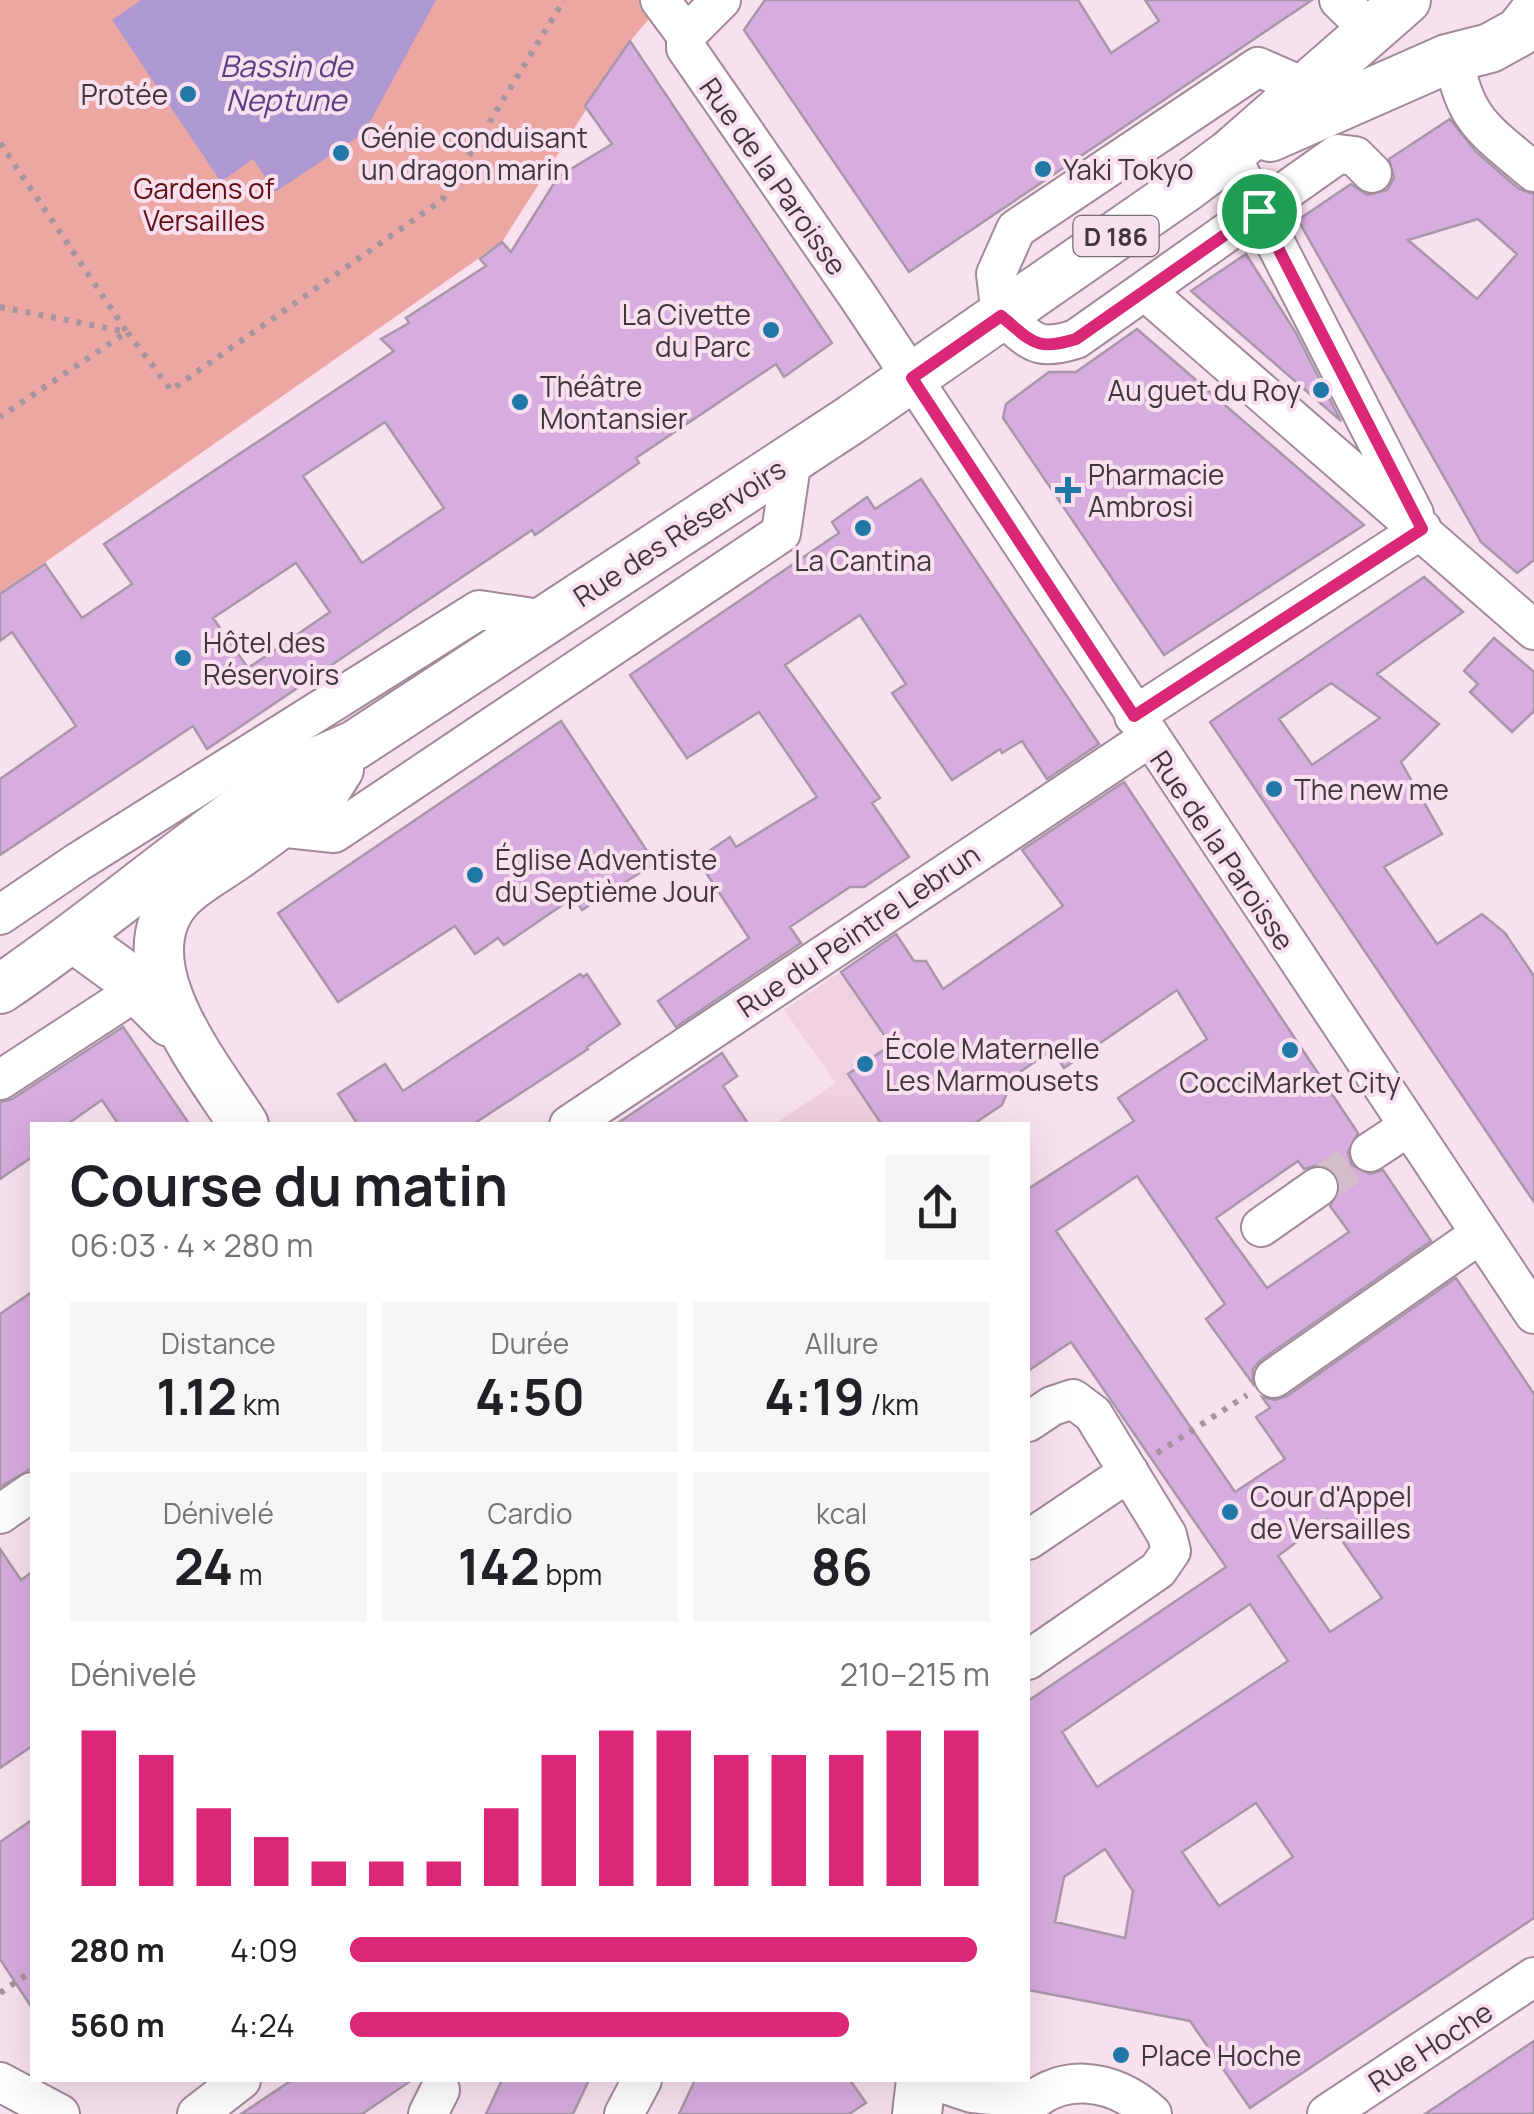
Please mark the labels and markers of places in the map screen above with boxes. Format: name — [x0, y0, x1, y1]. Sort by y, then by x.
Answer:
place label: Protée — [81, 75, 168, 113]
marker: Protée — [177, 83, 199, 105]
place label: Génie conduisant un dragon marin — [361, 118, 588, 188]
marker: Génie conduisant un dragon marin — [330, 142, 352, 164]
place label: Yaki Tokyo — [1063, 150, 1194, 188]
marker: Yaki Tokyo — [1032, 158, 1054, 180]
pin — [1217, 169, 1302, 254]
place label: La Civette du Parc — [622, 295, 751, 365]
marker: La Civette du Parc — [760, 319, 782, 341]
place label: Théâtre Montansier — [540, 367, 688, 437]
place label: Au guet du Roy — [1107, 371, 1301, 409]
marker: Au guet du Roy — [1310, 379, 1332, 401]
marker: Théâtre Montansier — [509, 391, 531, 413]
place label: Pharmacie Ambrosi — [1088, 455, 1224, 525]
marker: Pharmacie Ambrosi — [1057, 479, 1079, 501]
marker: La Cantina — [852, 517, 874, 539]
place label: La Cantina — [794, 541, 932, 579]
place label: Hôtel des Réservoirs — [203, 623, 339, 693]
marker: Hôtel des Réservoirs — [172, 647, 194, 669]
place label: The new me — [1294, 770, 1449, 808]
marker: The new me — [1263, 778, 1285, 800]
place label: Église Adventiste du Septième Jour — [495, 840, 719, 910]
marker: Église Adventiste du Septième Jour — [464, 864, 486, 886]
place label: École Maternelle Les Marmousets — [885, 1029, 1100, 1099]
marker: CocciMarket City — [1279, 1039, 1301, 1061]
marker: École Maternelle Les Marmousets — [854, 1053, 876, 1075]
place label: CocciMarket City — [1179, 1063, 1401, 1101]
place label: Cour d'Appel de Versailles — [1250, 1477, 1412, 1547]
marker: Cour d'Appel de Versailles — [1219, 1501, 1241, 1523]
place label: Place Hoche — [1141, 2036, 1301, 2074]
marker: Place Hoche — [1110, 2044, 1132, 2066]

